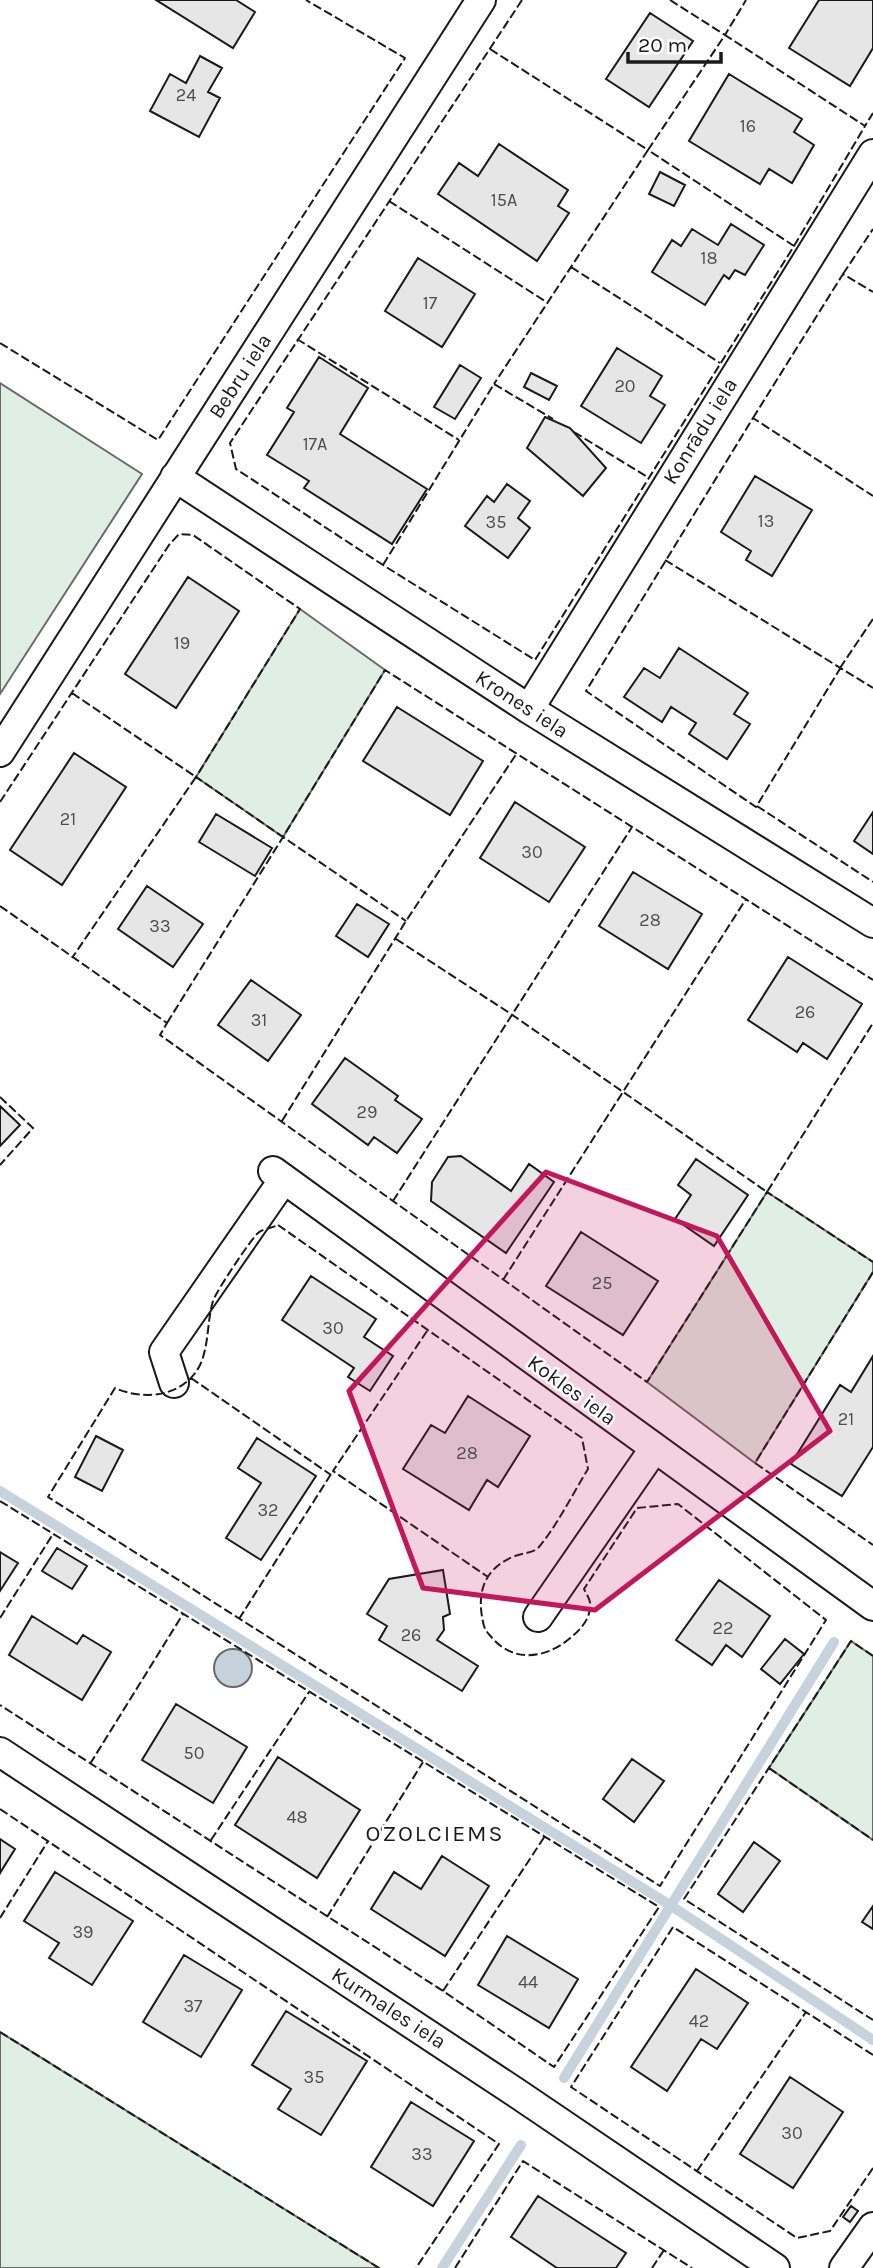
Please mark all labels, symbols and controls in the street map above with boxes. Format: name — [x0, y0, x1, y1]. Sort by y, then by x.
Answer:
scale bar — [628, 21, 721, 65]
text: 20 m — [638, 33, 687, 57]
house number: 24 — [176, 84, 196, 106]
house number: 16 — [740, 115, 756, 137]
house number: 15A — [491, 189, 517, 211]
house number: 18 — [700, 247, 718, 269]
house number: 17 — [423, 292, 438, 314]
street label: Bebru iela — [204, 329, 276, 423]
street label: Konrādu iela — [658, 373, 742, 489]
house number: 20 — [614, 375, 636, 397]
house number: 17A — [303, 433, 327, 455]
house number: 13 — [758, 510, 774, 532]
house number: 35 — [486, 511, 506, 533]
house number: 19 — [174, 632, 190, 654]
street label: Krones iela — [471, 665, 573, 743]
house number: 21 — [60, 808, 76, 830]
house number: 30 — [521, 841, 543, 863]
house number: 28 — [639, 909, 661, 931]
house number: 33 — [149, 915, 171, 937]
house number: 26 — [795, 1001, 815, 1023]
house number: 31 — [251, 1009, 267, 1031]
house number: 29 — [357, 1101, 377, 1123]
house number: 25 — [592, 1272, 612, 1294]
house number: 30 — [322, 1317, 344, 1339]
street label: Kokles iela — [523, 1350, 621, 1430]
house number: 21 — [838, 1408, 854, 1430]
house number: 28 — [456, 1442, 478, 1464]
house number: 32 — [257, 1499, 279, 1521]
house number: 22 — [713, 1617, 733, 1639]
house number: 26 — [401, 1624, 421, 1646]
house number: 50 — [184, 1742, 204, 1764]
house number: 48 — [286, 1806, 308, 1828]
district label: OZOLCIEMS — [366, 1820, 504, 1847]
house number: 39 — [72, 1921, 94, 1943]
street label: Kurmales iela — [327, 1962, 451, 2054]
house number: 44 — [518, 1971, 538, 1993]
house number: 37 — [183, 1995, 203, 2017]
house number: 42 — [689, 2010, 709, 2032]
house number: 35 — [304, 2066, 324, 2088]
house number: 30 — [781, 2122, 803, 2144]
house number: 33 — [411, 2143, 433, 2165]

